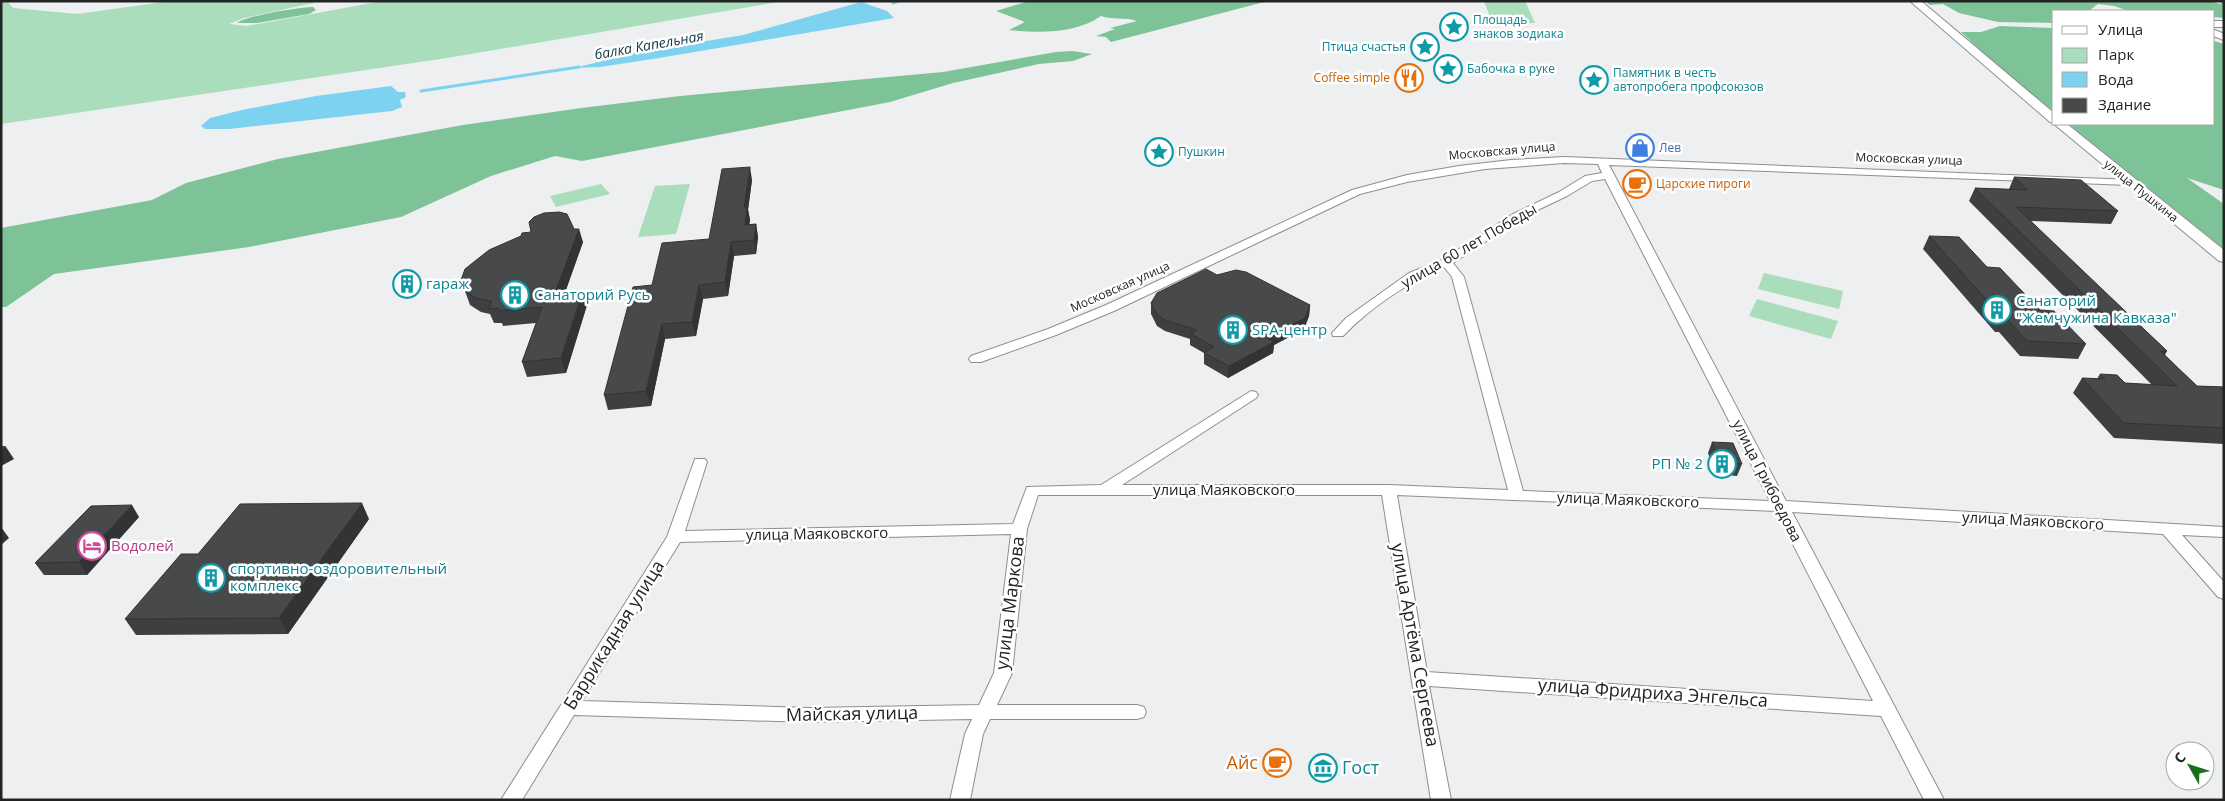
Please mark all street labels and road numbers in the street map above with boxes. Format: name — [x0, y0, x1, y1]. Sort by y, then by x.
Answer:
street label: Московская улица — [1448, 137, 1556, 164]
street label: Московская улица — [1855, 148, 1963, 169]
street label: улица Пушкина — [2100, 155, 2182, 226]
street label: улица 60 лет Победы — [1397, 198, 1540, 292]
street label: Московская улица — [1067, 257, 1172, 316]
street label: улица Грибоедова — [1728, 416, 1807, 545]
street label: улица Маяковского — [1153, 479, 1295, 499]
street label: улица Маяковского — [1557, 487, 1699, 511]
street label: улица Маяковского — [1962, 506, 2105, 534]
street label: улица Маяковского — [746, 522, 888, 544]
street label: улица Маркова — [989, 535, 1029, 671]
street label: улица Артёма Сергеева — [1386, 541, 1446, 749]
street label: Баррикадная улица — [557, 555, 669, 714]
street label: улица Фридриха Энгельса — [1537, 672, 1769, 712]
street label: Майская улица — [786, 700, 918, 726]

